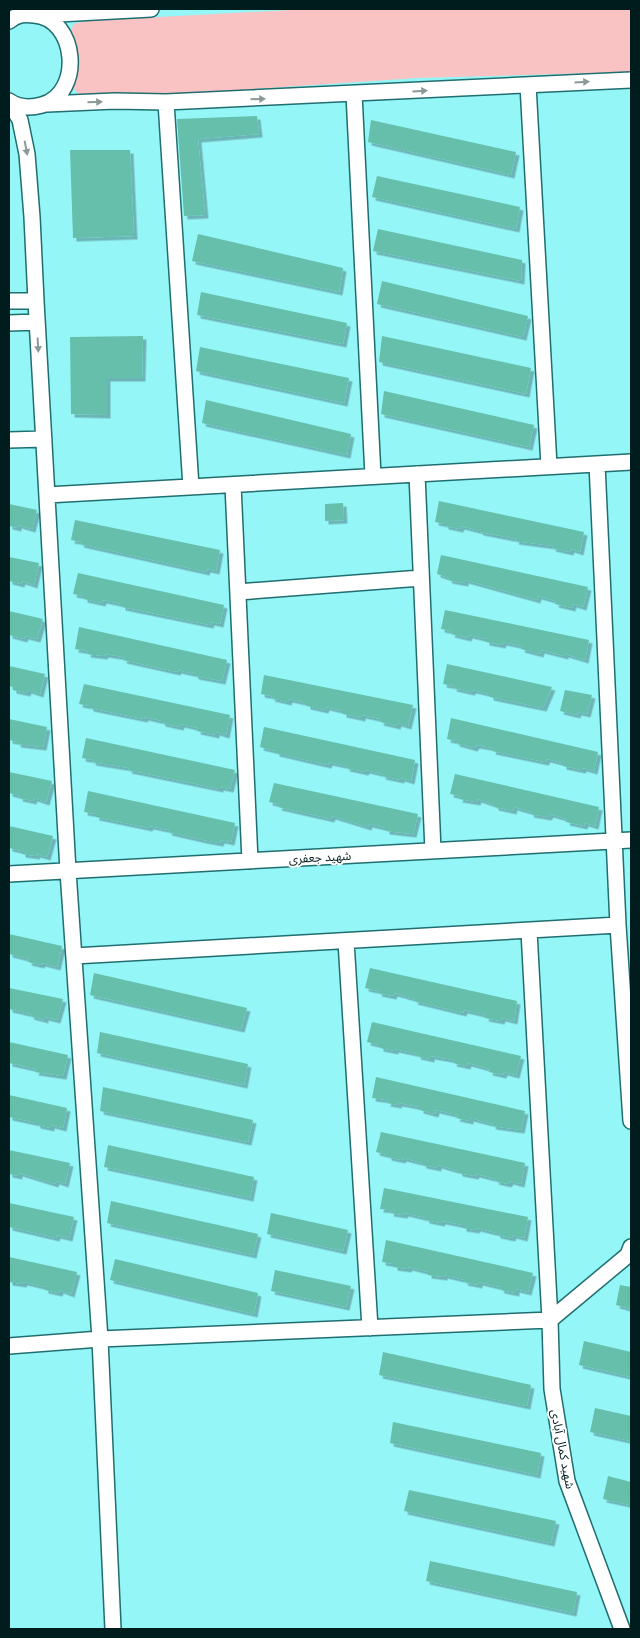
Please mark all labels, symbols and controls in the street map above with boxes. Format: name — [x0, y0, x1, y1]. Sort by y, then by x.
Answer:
one-way arrow — [575, 78, 591, 86]
one-way arrow — [412, 86, 428, 94]
one-way arrow — [250, 94, 266, 102]
one-way arrow — [88, 97, 104, 105]
one-way arrow — [22, 141, 30, 157]
one-way arrow — [35, 338, 43, 354]
street label: شهید جعفری — [288, 848, 352, 866]
street label: شهید کمال آبادی — [548, 1408, 578, 1490]

